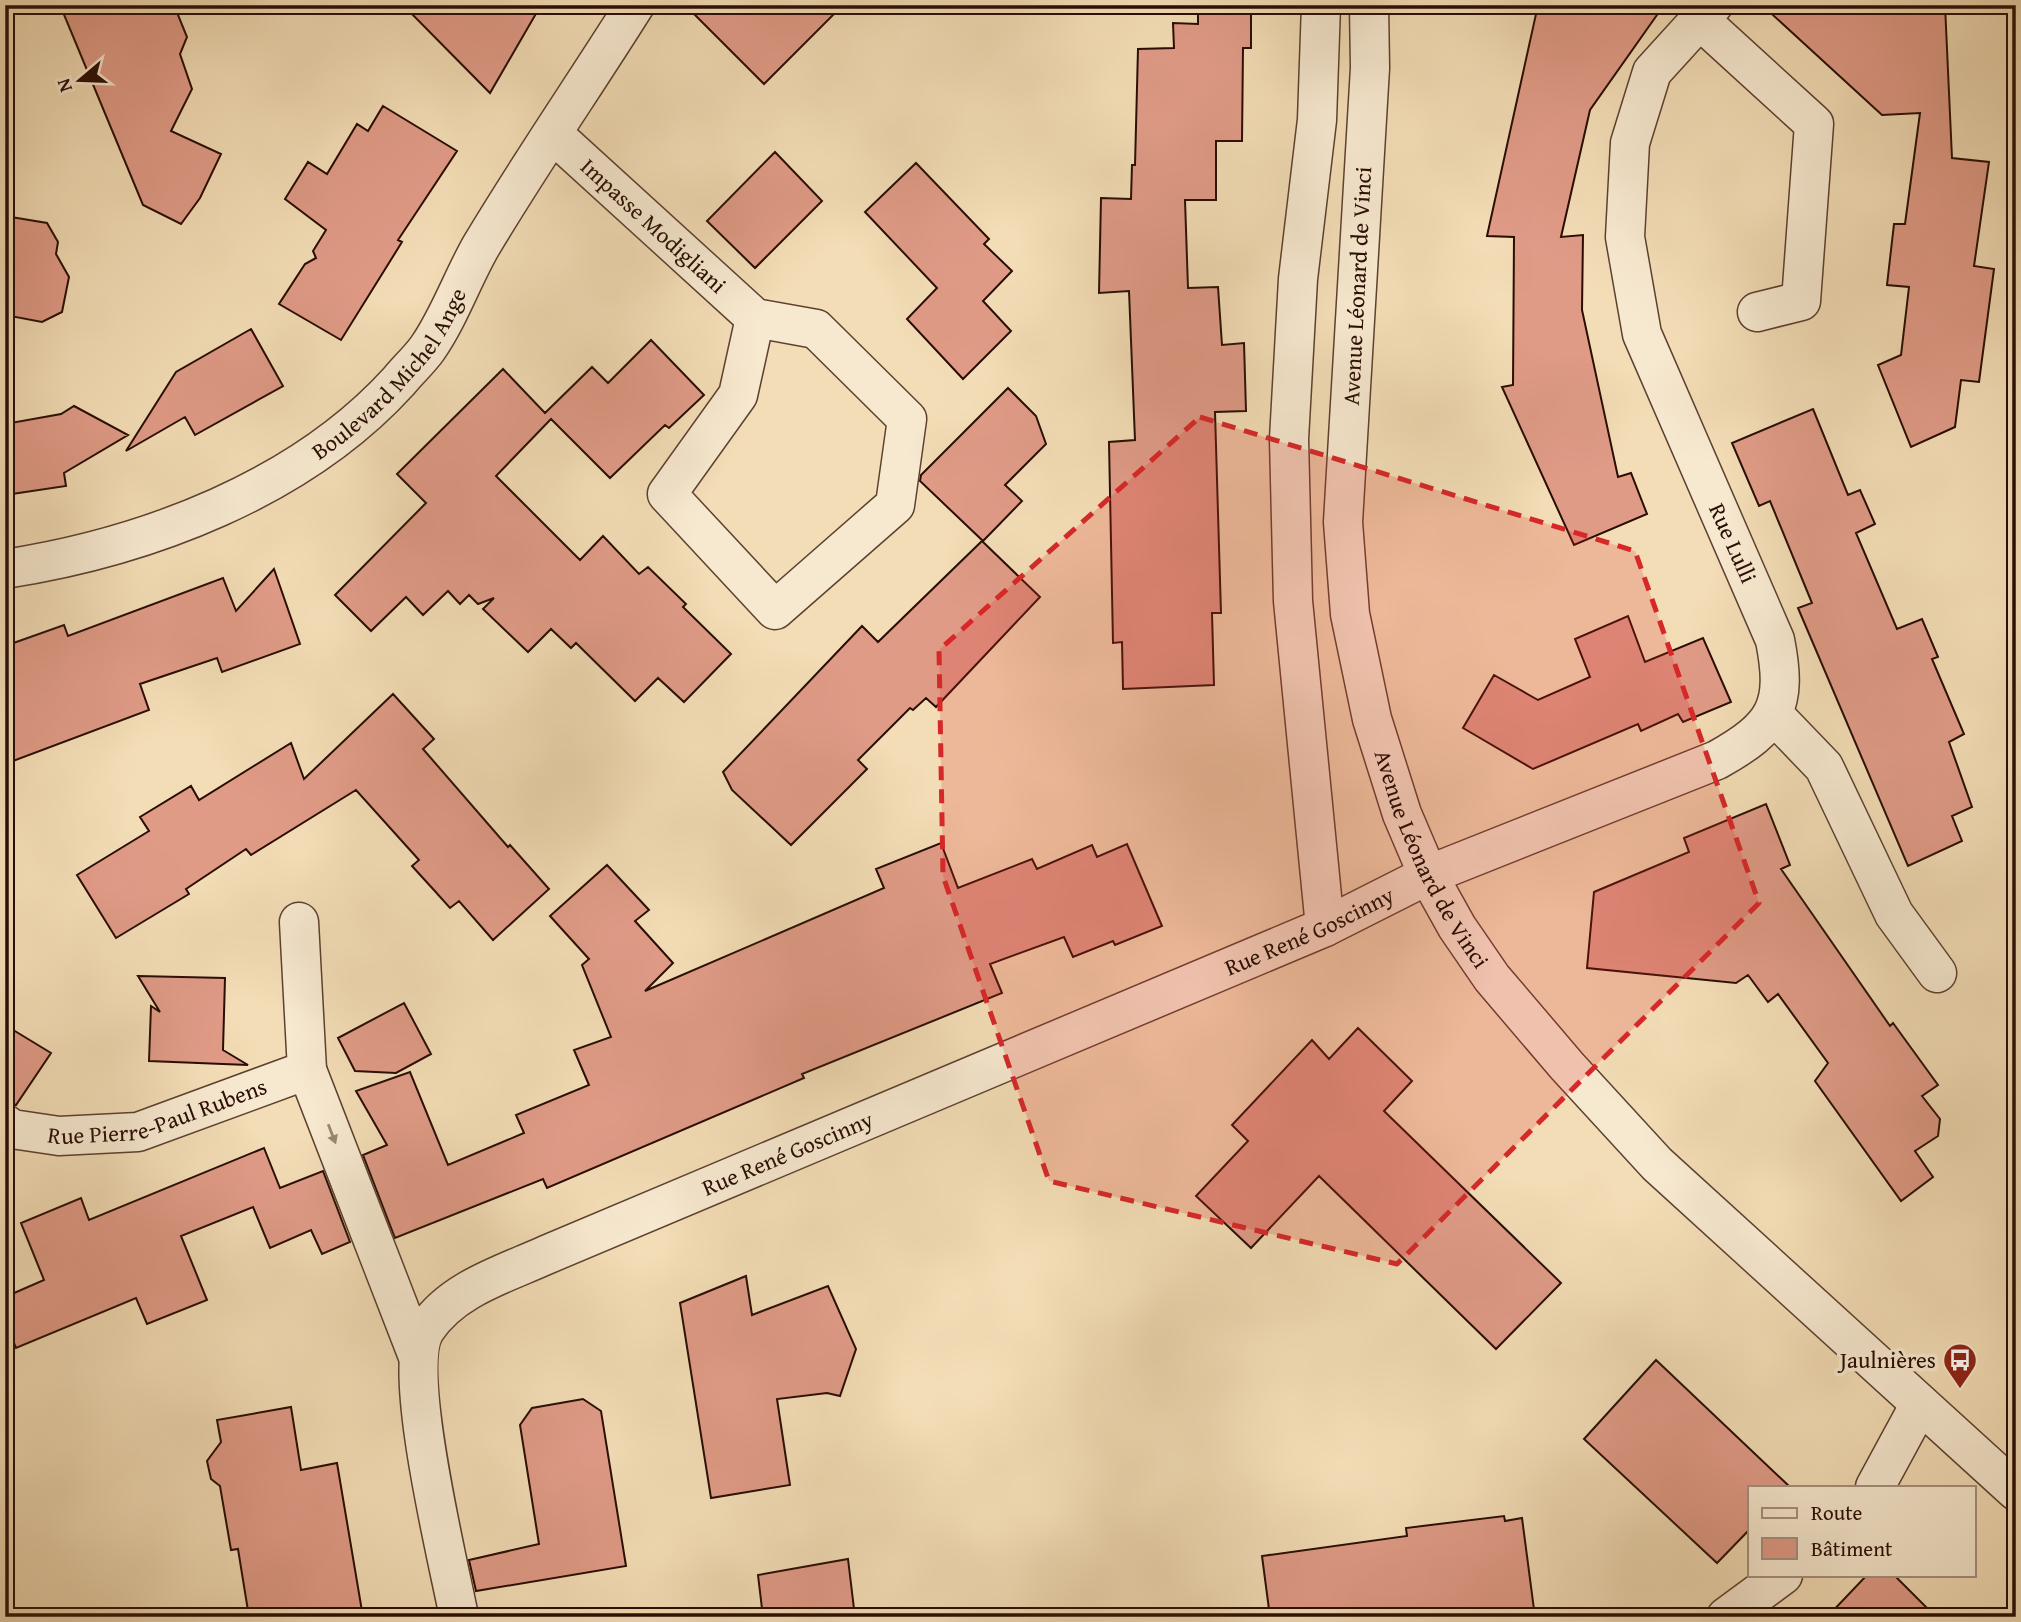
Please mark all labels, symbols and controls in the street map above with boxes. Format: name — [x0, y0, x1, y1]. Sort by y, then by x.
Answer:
north arrow — [46, 46, 116, 116]
text: N — [49, 75, 79, 96]
street label: Impasse Modigliani — [574, 150, 734, 300]
street label: Avenue Léonard de Vinci — [1334, 166, 1379, 406]
street label: Boulevard Michel Ange — [305, 282, 474, 467]
street label: Rue Lulli — [1701, 497, 1766, 588]
street label: Avenue Léonard de Vinci — [1367, 745, 1497, 975]
street label: Rue René Goscinny — [1219, 878, 1400, 984]
street label: Rue Pierre-Paul Rubens — [46, 1069, 271, 1152]
street label: Rue René Goscinny — [697, 1102, 878, 1204]
one-way arrow — [326, 1123, 337, 1144]
bus stop icon: Jaulnières — [1941, 1341, 1979, 1390]
place label: Jaulnières — [1837, 1343, 1936, 1376]
legend — [1748, 1486, 1976, 1576]
text: Route — [1811, 1497, 1863, 1528]
text: Bâtiment — [1811, 1533, 1893, 1564]

